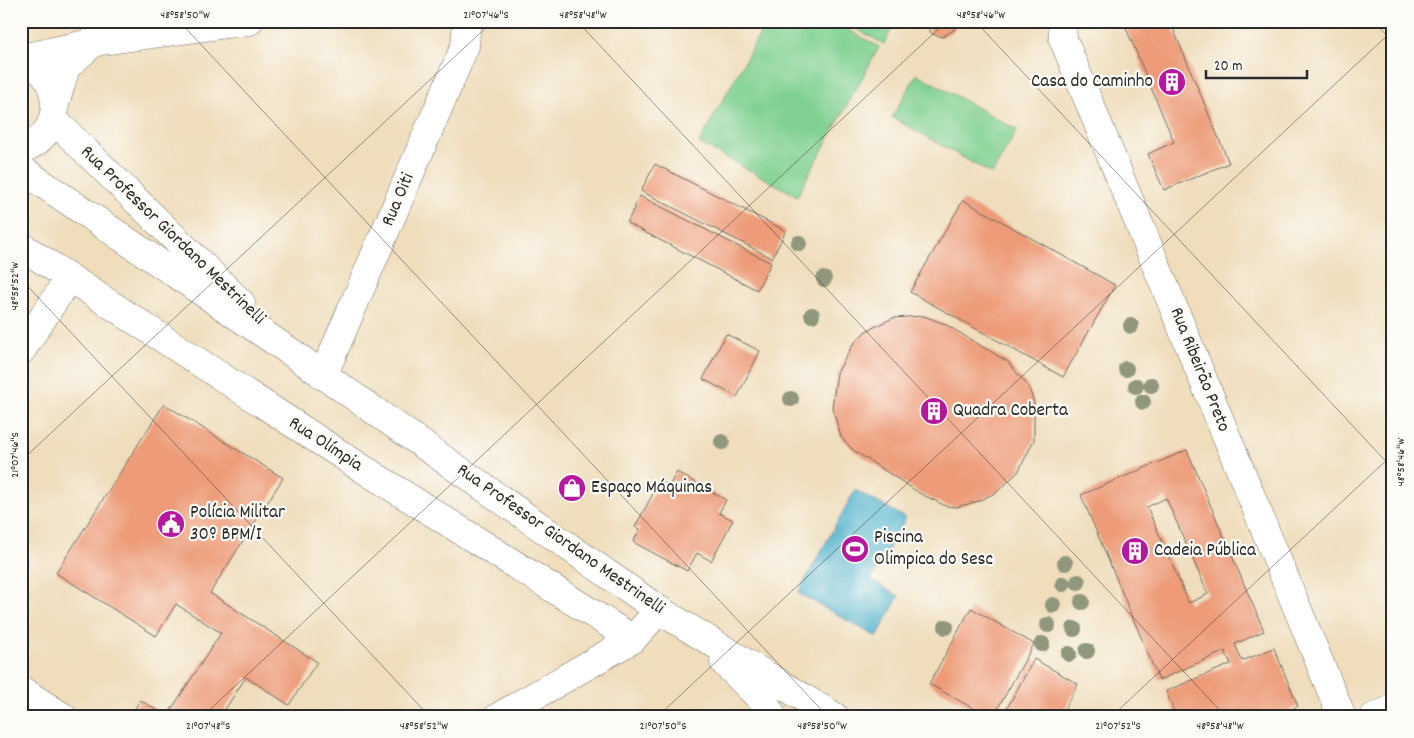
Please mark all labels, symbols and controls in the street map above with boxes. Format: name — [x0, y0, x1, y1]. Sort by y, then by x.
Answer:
text: 48°58'50"W — [160, 7, 210, 24]
text: 21°07'46"S — [463, 7, 509, 24]
text: 48°58'48"W — [559, 7, 607, 24]
text: 48°58'46"W — [957, 7, 1005, 24]
scale bar — [1206, 48, 1308, 80]
text: 20 m — [1214, 56, 1242, 78]
building icon: Casa do Caminho — [1157, 67, 1187, 97]
place label: Casa do Caminho — [1031, 69, 1153, 96]
street label: Rua Professor Giordano Mestrinelli — [73, 140, 271, 332]
street label: Rua Oiti — [376, 169, 422, 231]
text: 48°58'52"W — [7, 262, 24, 310]
street label: Rua Ribeirão Preto — [1162, 304, 1236, 436]
building icon: Quadra Coberta — [919, 396, 949, 426]
place label: Quadra Coberta — [953, 398, 1069, 425]
street label: Rua Olímpia — [282, 411, 368, 480]
text: 21°07'46"S — [7, 432, 24, 478]
text: 48°58'46"W — [1393, 438, 1410, 486]
street label: Rua Professor Giordano Mestrinelli — [451, 458, 670, 623]
shop icon: Espaço Máquinas — [557, 473, 587, 503]
place label: Espaço Máquinas — [591, 475, 712, 502]
place label: Polícia Militar 30º BPM/I — [190, 500, 285, 549]
public building icon: Polícia Militar 30º BPM/I — [156, 509, 186, 539]
place label: Piscina Olimpica do Sesc — [874, 525, 993, 574]
sports icon: Piscina Olimpica do Sesc — [840, 534, 870, 564]
building icon: Cadeia Pública — [1120, 536, 1150, 566]
place label: Cadeia Pública — [1154, 538, 1257, 565]
text: 21°07'48"S — [186, 718, 230, 735]
text: 48°58'52"W — [400, 718, 448, 735]
text: 21°07'50"S — [640, 718, 686, 735]
text: 48°58'50"W — [797, 718, 847, 735]
text: 21°07'52"S — [1095, 718, 1141, 735]
text: 48°58'48"W — [1196, 718, 1244, 735]

